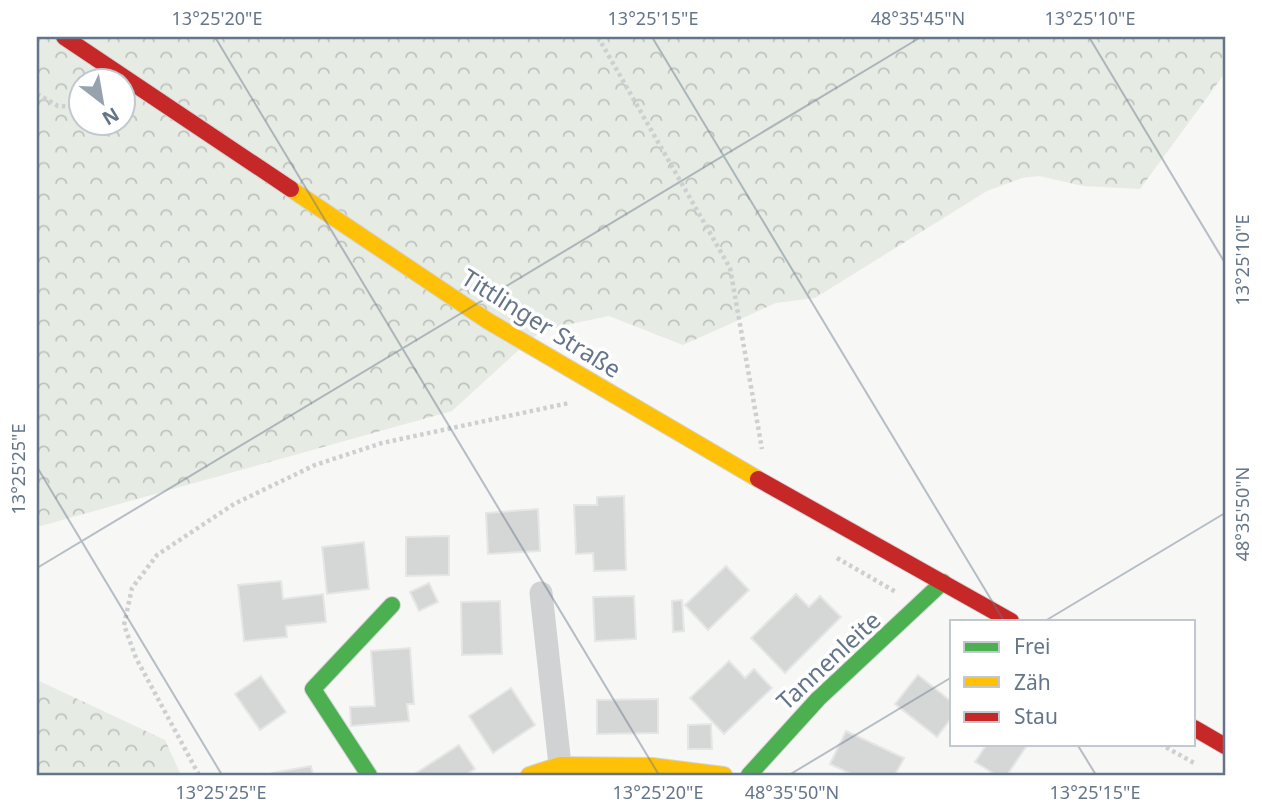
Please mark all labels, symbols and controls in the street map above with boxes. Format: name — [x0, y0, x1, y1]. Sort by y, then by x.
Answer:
text: 13°25'20"E — [172, 6, 262, 30]
text: 13°25'15"E — [608, 6, 698, 30]
text: 48°35'45"N — [871, 6, 965, 30]
text: 13°25'10"E — [1045, 6, 1135, 30]
north arrow — [66, 66, 136, 136]
text: N — [97, 101, 124, 132]
text: 13°25'10"E — [1230, 215, 1254, 305]
street label: Tittlinger Straße — [456, 261, 628, 385]
text: 13°25'25"E — [6, 424, 30, 514]
text: 48°35'50"N — [1230, 467, 1254, 561]
street label: Tannenleite — [769, 603, 887, 717]
legend — [950, 620, 1196, 746]
text: Frei — [1014, 632, 1050, 660]
text: Zäh — [1014, 668, 1051, 696]
text: Stau — [1014, 702, 1058, 730]
text: 13°25'25"E — [176, 780, 266, 804]
text: 13°25'20"E — [613, 780, 703, 804]
text: 48°35'50"N — [745, 780, 839, 804]
text: 13°25'15"E — [1050, 780, 1140, 804]

